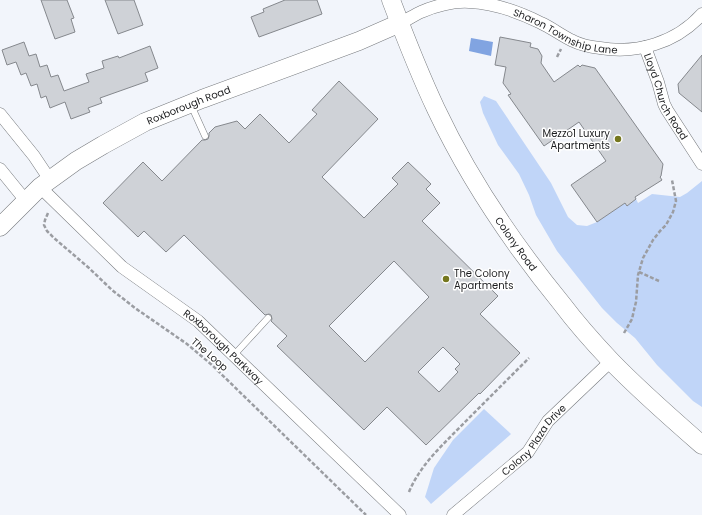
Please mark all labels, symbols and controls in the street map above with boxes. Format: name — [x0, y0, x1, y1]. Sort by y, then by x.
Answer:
street label: Sharon Township Lane — [511, 5, 618, 58]
street label: Lloyd Church Road — [640, 51, 691, 143]
street label: Roxborough Road — [145, 82, 233, 129]
place label: Mezzo1 Luxury Apartments — [543, 126, 610, 153]
marker: Mezzo1 Luxury Apartments — [613, 134, 623, 144]
street label: Colony Road — [491, 214, 540, 274]
place label: The Colony Apartments — [454, 266, 513, 293]
marker: The Colony Apartments — [441, 274, 451, 284]
street label: Roxborough Parkway — [180, 306, 267, 388]
street label: The Loop — [188, 334, 232, 375]
street label: Colony Plaza Drive — [498, 401, 570, 479]

